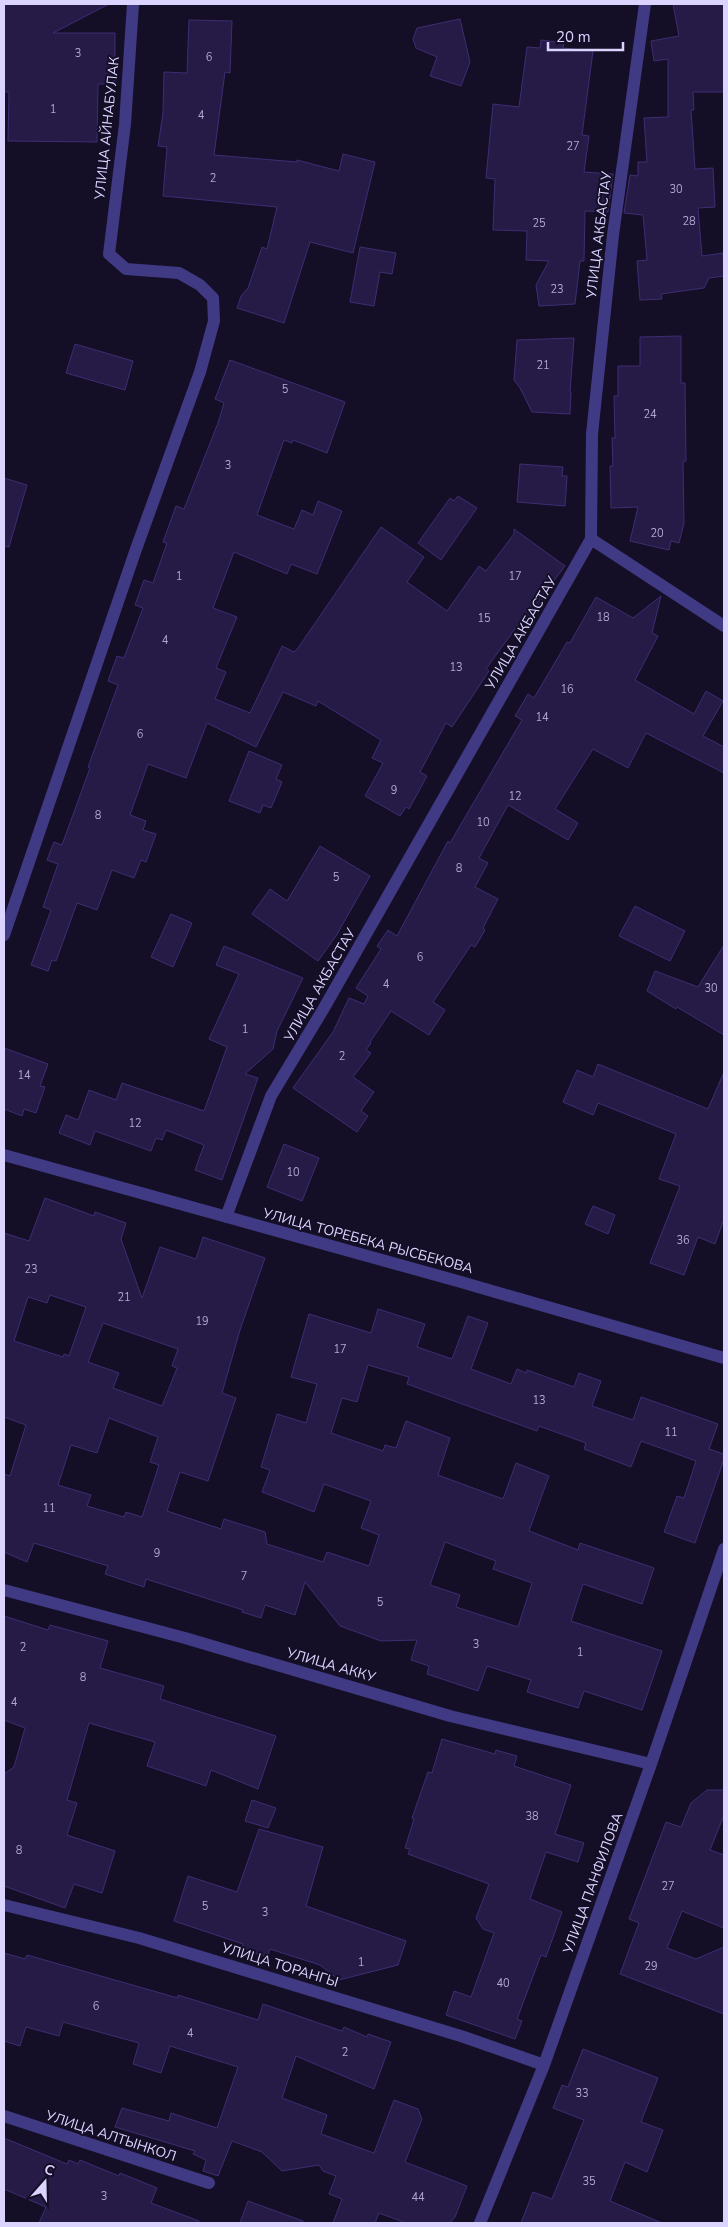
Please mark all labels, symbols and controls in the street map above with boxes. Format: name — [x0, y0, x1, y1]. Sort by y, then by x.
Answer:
scale bar — [548, 20, 623, 52]
text: 20 m — [556, 27, 591, 47]
house number: 3 — [75, 46, 81, 61]
house number: 6 — [206, 50, 213, 65]
street label: УЛИЦА АЙНАБУЛАК — [90, 55, 124, 202]
house number: 1 — [50, 102, 56, 117]
house number: 4 — [198, 108, 205, 123]
house number: 27 — [566, 139, 580, 154]
street label: УЛИЦА АКБАСТАУ — [582, 169, 616, 301]
house number: 2 — [210, 171, 216, 186]
house number: 30 — [669, 182, 683, 197]
house number: 28 — [682, 214, 696, 229]
house number: 25 — [532, 216, 546, 231]
house number: 23 — [550, 282, 564, 297]
house number: 21 — [536, 358, 550, 373]
house number: 5 — [282, 382, 289, 397]
house number: 24 — [643, 407, 657, 422]
house number: 3 — [225, 458, 231, 473]
house number: 20 — [650, 526, 664, 541]
house number: 1 — [176, 569, 182, 584]
house number: 17 — [508, 569, 522, 584]
street label: УЛИЦА АКБАСТАУ — [480, 572, 562, 694]
house number: 18 — [596, 610, 610, 625]
house number: 15 — [477, 611, 491, 626]
house number: 4 — [162, 633, 169, 648]
house number: 13 — [449, 660, 463, 675]
house number: 16 — [560, 682, 574, 697]
house number: 14 — [535, 710, 549, 725]
house number: 6 — [137, 727, 144, 742]
house number: 9 — [391, 783, 397, 798]
house number: 12 — [508, 789, 522, 804]
house number: 8 — [95, 808, 102, 823]
house number: 10 — [476, 815, 490, 830]
house number: 8 — [456, 861, 463, 876]
house number: 5 — [333, 870, 340, 885]
street label: УЛИЦА АКБАСТАУ — [279, 924, 361, 1046]
house number: 6 — [417, 950, 424, 965]
house number: 4 — [383, 977, 390, 992]
house number: 30 — [704, 981, 718, 996]
house number: 1 — [242, 1022, 248, 1037]
house number: 2 — [339, 1049, 345, 1064]
house number: 14 — [17, 1068, 31, 1083]
house number: 12 — [128, 1116, 142, 1131]
house number: 10 — [286, 1165, 300, 1180]
street label: УЛИЦА ТОРЕБЕКА РЫСБЕКОВА — [260, 1203, 475, 1278]
house number: 36 — [676, 1233, 690, 1248]
house number: 23 — [24, 1262, 38, 1277]
house number: 21 — [117, 1290, 131, 1305]
house number: 19 — [195, 1314, 209, 1329]
house number: 17 — [333, 1342, 347, 1357]
house number: 13 — [532, 1393, 546, 1408]
house number: 11 — [664, 1425, 678, 1440]
house number: 11 — [42, 1501, 56, 1516]
house number: 9 — [154, 1546, 160, 1561]
house number: 7 — [241, 1569, 247, 1584]
house number: 5 — [377, 1595, 384, 1610]
house number: 3 — [473, 1637, 479, 1652]
house number: 2 — [20, 1640, 26, 1655]
street label: УЛИЦА АККУ — [283, 1643, 379, 1687]
house number: 1 — [577, 1645, 583, 1660]
house number: 8 — [80, 1670, 87, 1685]
house number: 4 — [11, 1695, 18, 1710]
house number: 38 — [525, 1809, 539, 1824]
street label: УЛИЦА ПАНФИЛОВА — [558, 1810, 627, 1957]
house number: 8 — [16, 1843, 23, 1858]
house number: 27 — [661, 1879, 675, 1894]
house number: 5 — [202, 1899, 209, 1914]
house number: 3 — [262, 1905, 268, 1920]
street label: УЛИЦА ТОРАНГЫ — [218, 1938, 341, 1992]
house number: 1 — [358, 1955, 364, 1970]
house number: 29 — [644, 1959, 658, 1974]
house number: 40 — [496, 1976, 510, 1991]
house number: 6 — [93, 1999, 100, 2014]
house number: 4 — [187, 2026, 194, 2041]
house number: 2 — [342, 2045, 348, 2060]
house number: 33 — [575, 2086, 589, 2101]
street label: УЛИЦА АЛТЫНКОЛ — [42, 2106, 179, 2166]
north arrow — [20, 2157, 70, 2207]
text: С — [42, 2160, 57, 2181]
house number: 35 — [582, 2174, 596, 2189]
house number: 3 — [101, 2189, 107, 2204]
house number: 44 — [411, 2190, 425, 2205]

